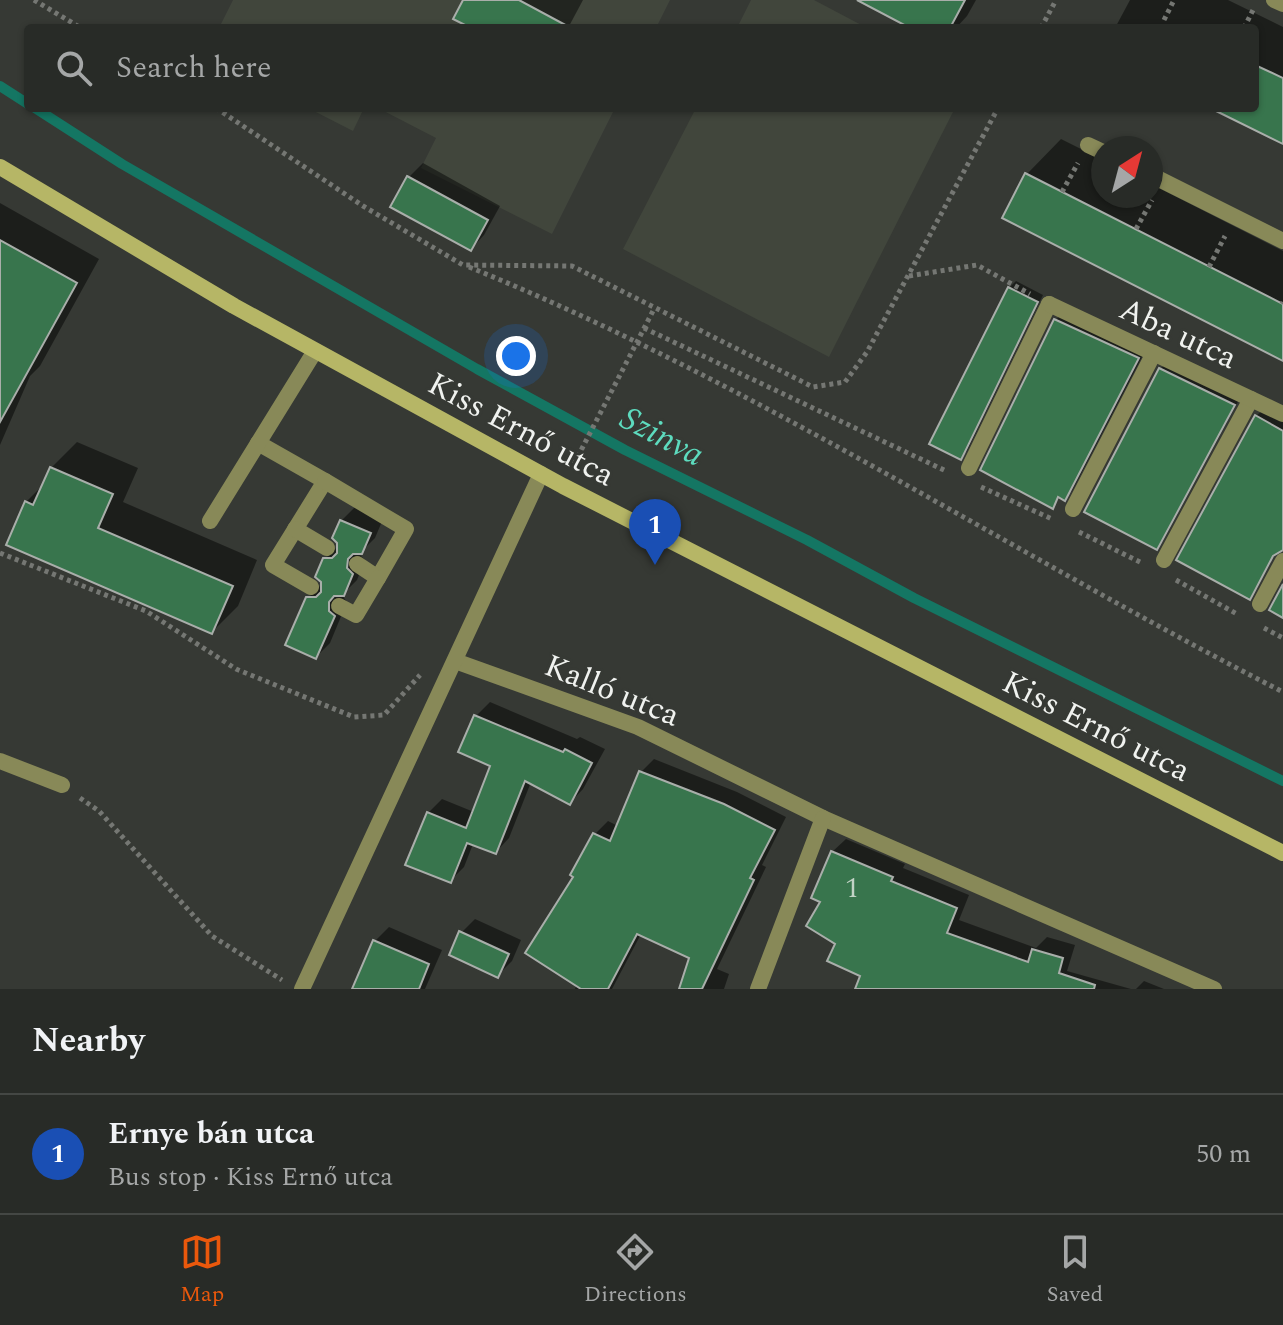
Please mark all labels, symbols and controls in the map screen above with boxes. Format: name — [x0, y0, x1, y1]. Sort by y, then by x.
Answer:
search box — [24, 24, 1259, 112]
text: Search here — [116, 45, 272, 91]
icon: search — [52, 46, 96, 90]
north arrow — [1091, 136, 1163, 208]
street label: Aba utca — [1111, 285, 1245, 383]
your location — [496, 336, 536, 376]
street label: Kiss Ernő utca — [419, 360, 624, 500]
water label: Szinva — [611, 393, 713, 481]
pin: 1 — [629, 499, 681, 565]
street label: Kalló utca — [537, 642, 687, 740]
street label: Kiss Ernő utca — [993, 658, 1199, 796]
house number: 1 — [845, 867, 859, 910]
text: Nearby — [32, 1015, 145, 1067]
text: Ernye bán utca — [108, 1111, 315, 1157]
text: 1 — [51, 1134, 65, 1174]
text: 50 m — [1196, 1134, 1251, 1174]
text: Bus stop · Kiss Ernő utca — [108, 1157, 393, 1197]
tab: Map — [180, 1230, 224, 1311]
tab: Directions — [584, 1230, 687, 1311]
tab: Saved — [1047, 1230, 1103, 1311]

